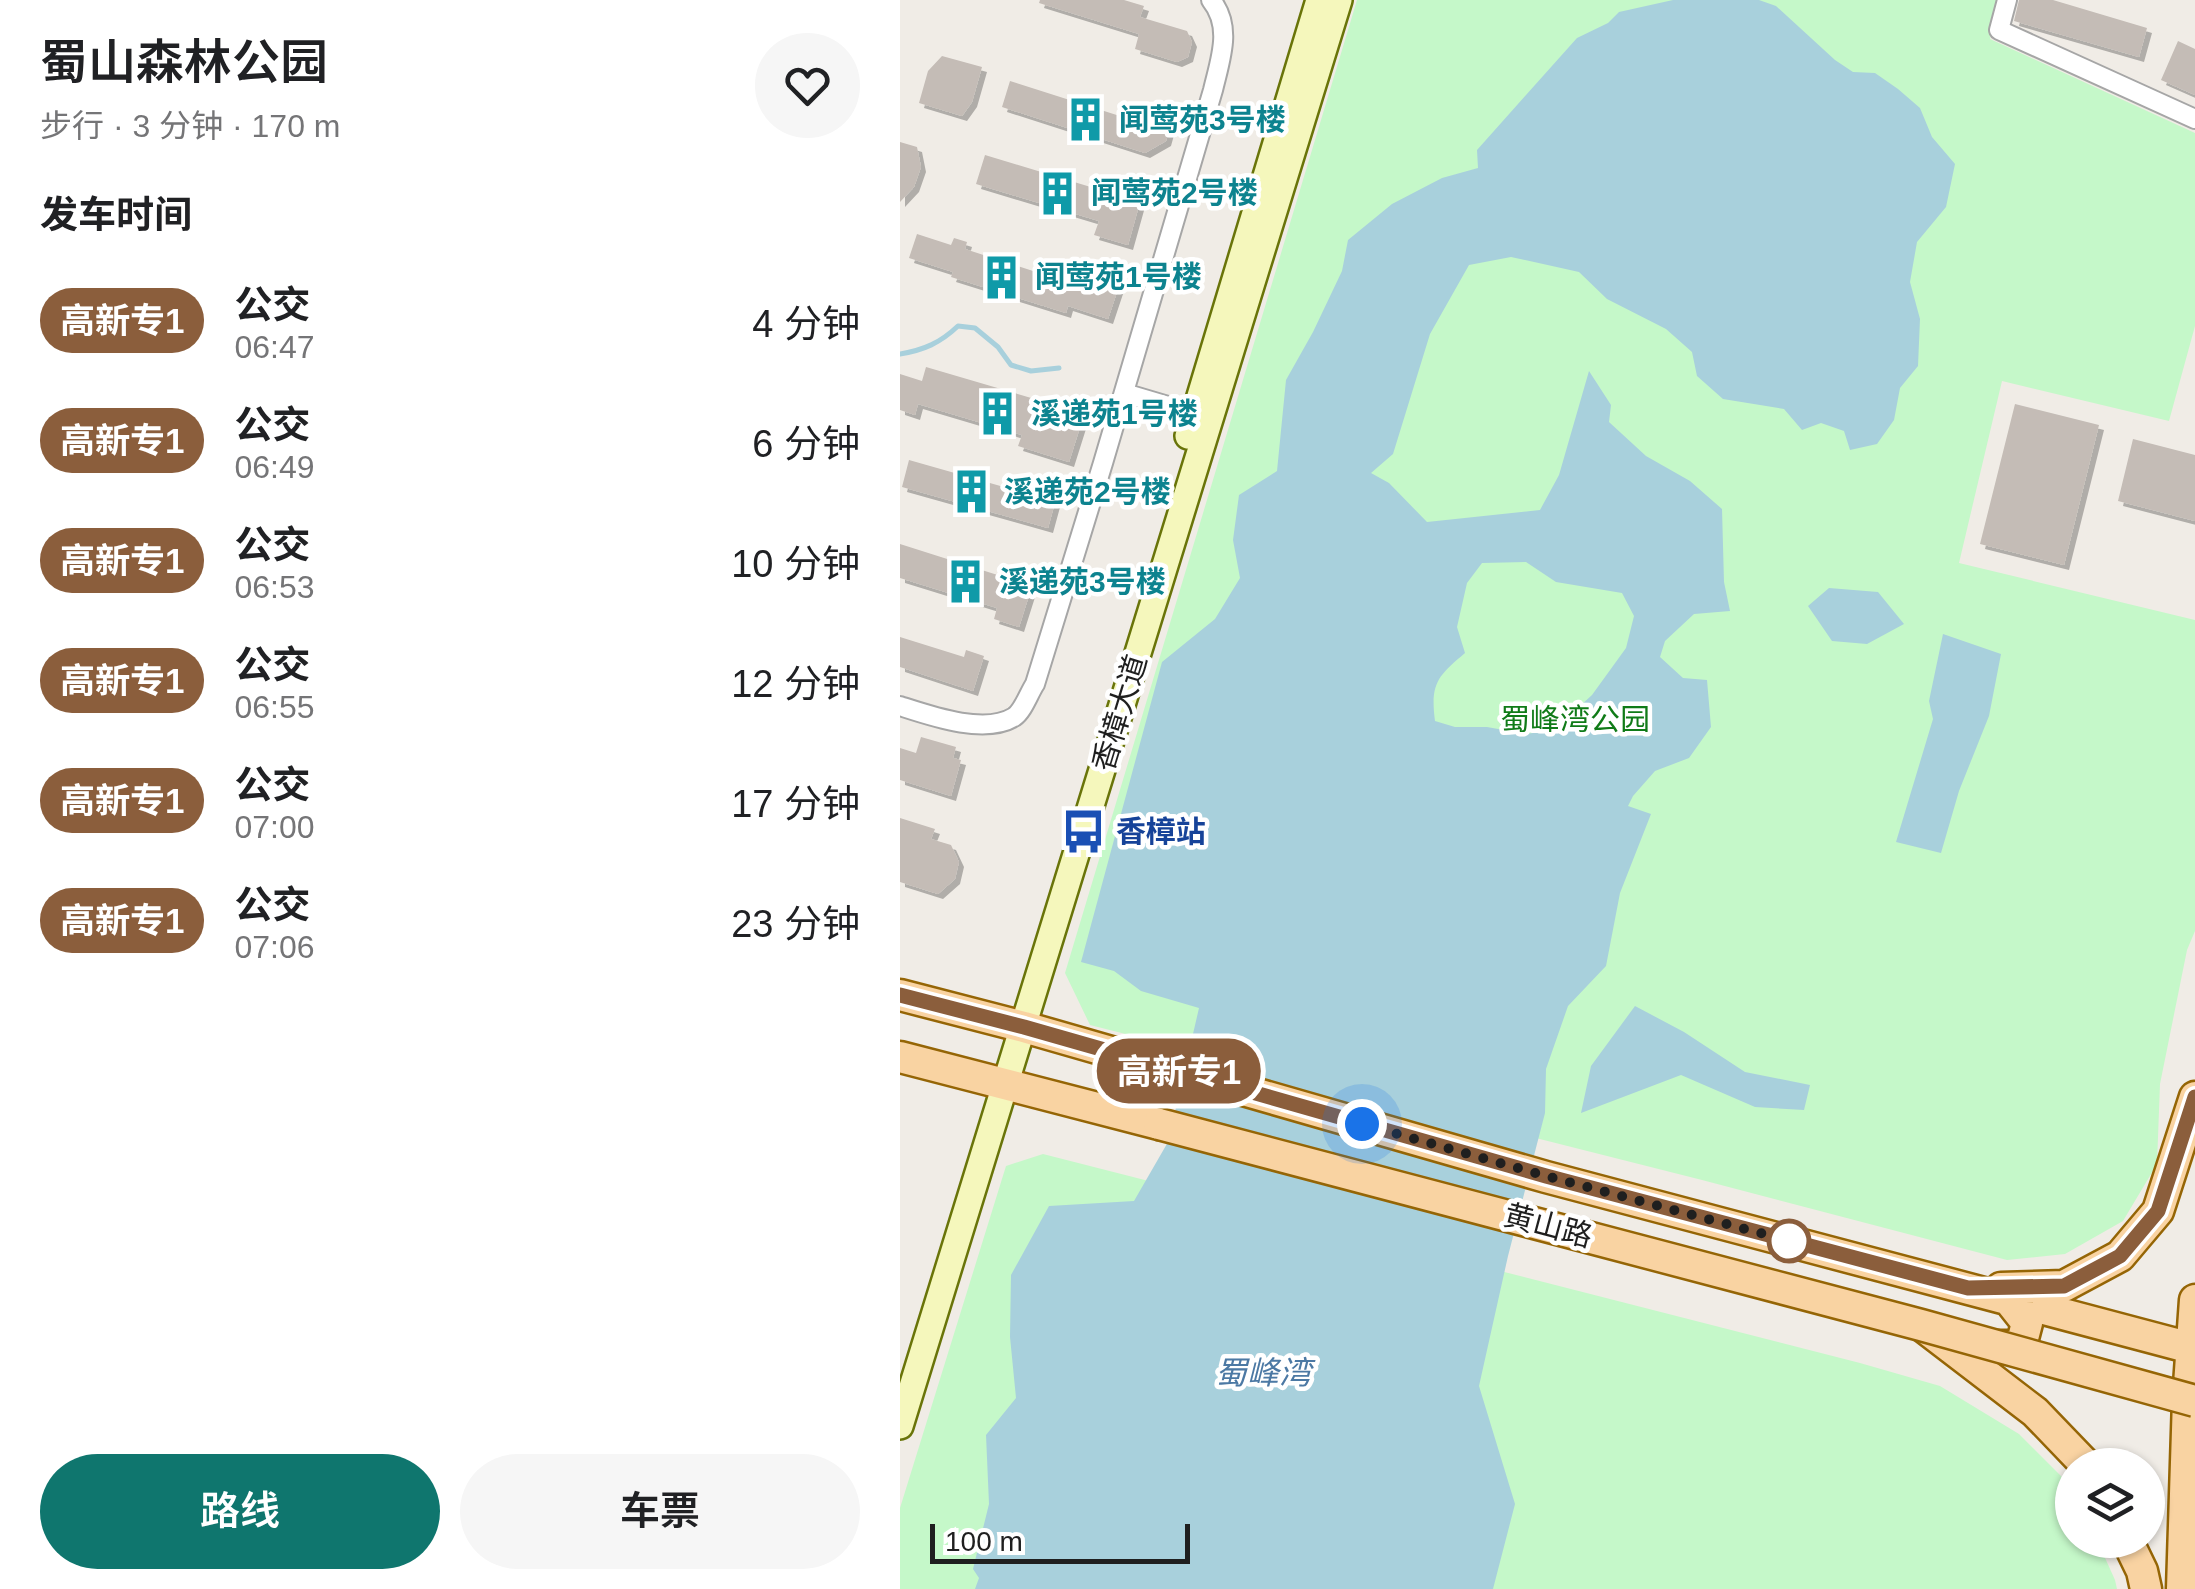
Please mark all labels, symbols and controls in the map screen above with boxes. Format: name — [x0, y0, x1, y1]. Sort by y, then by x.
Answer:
button: heart — [755, 33, 860, 138]
text: 蜀山森林公园 — [40, 36, 328, 89]
building icon: 闻莺苑3号楼 — [1062, 96, 1110, 144]
place label: 闻莺苑3号楼 — [1119, 103, 1286, 136]
text: 步行 · 3 分钟 · 170 m — [40, 108, 341, 144]
building icon: 闻莺苑2号楼 — [1034, 169, 1082, 217]
place label: 闻莺苑2号楼 — [1091, 176, 1258, 209]
text: 发车时间 — [40, 194, 192, 236]
building icon: 闻莺苑1号楼 — [978, 253, 1026, 301]
place label: 闻莺苑1号楼 — [1035, 260, 1202, 293]
text: 公交 — [234, 284, 310, 326]
text: 高新专1 — [60, 301, 184, 340]
text: 4 分钟 — [752, 303, 860, 345]
text: 06:47 — [234, 329, 315, 365]
building icon: 溪递苑1号楼 — [974, 390, 1022, 438]
place label: 溪递苑1号楼 — [1031, 397, 1198, 430]
text: 公交 — [234, 404, 310, 446]
text: 高新专1 — [60, 421, 184, 460]
text: 6 分钟 — [752, 423, 860, 465]
text: 06:49 — [234, 449, 315, 485]
building icon: 溪递苑2号楼 — [947, 468, 995, 516]
place label: 溪递苑2号楼 — [1004, 475, 1171, 508]
text: 公交 — [234, 524, 310, 566]
text: 高新专1 — [60, 541, 184, 580]
text: 10 分钟 — [731, 543, 860, 585]
building icon: 溪递苑3号楼 — [942, 558, 990, 606]
place label: 溪递苑3号楼 — [999, 565, 1166, 598]
text: 06:53 — [234, 569, 315, 605]
text: 公交 — [234, 644, 310, 686]
street label: 香樟大道 — [1086, 651, 1153, 775]
text: 高新专1 — [60, 661, 184, 700]
text: 12 分钟 — [731, 663, 860, 705]
text: 06:55 — [234, 689, 315, 725]
park label: 蜀峰湾公园 — [1500, 703, 1650, 736]
text: 公交 — [234, 764, 310, 806]
text: 高新专1 — [60, 781, 184, 820]
text: 17 分钟 — [731, 783, 860, 825]
bus stop icon: 香樟站 — [1059, 808, 1107, 856]
text: 07:00 — [234, 809, 315, 845]
place label: 香樟站 — [1116, 815, 1206, 848]
text: 公交 — [234, 884, 310, 926]
text: 高新专1 — [60, 901, 184, 940]
text: 23 分钟 — [731, 903, 860, 945]
text: 07:06 — [234, 929, 315, 965]
line badge: 高新专1 — [1109, 1038, 1249, 1104]
text: 高新专1 — [1117, 1052, 1241, 1091]
your location — [1337, 1099, 1387, 1149]
street label: 黄山路 — [1500, 1198, 1596, 1253]
unlabelled marker — [1768, 1220, 1810, 1262]
water label: 蜀峰湾 — [1215, 1355, 1316, 1391]
map controls — [2055, 1448, 2165, 1558]
button: layers — [2055, 1448, 2165, 1558]
button: 路线 — [40, 1454, 440, 1569]
button: 车票 — [460, 1454, 860, 1569]
scale bar — [930, 1519, 1190, 1564]
text: 100 m — [945, 1526, 1023, 1557]

